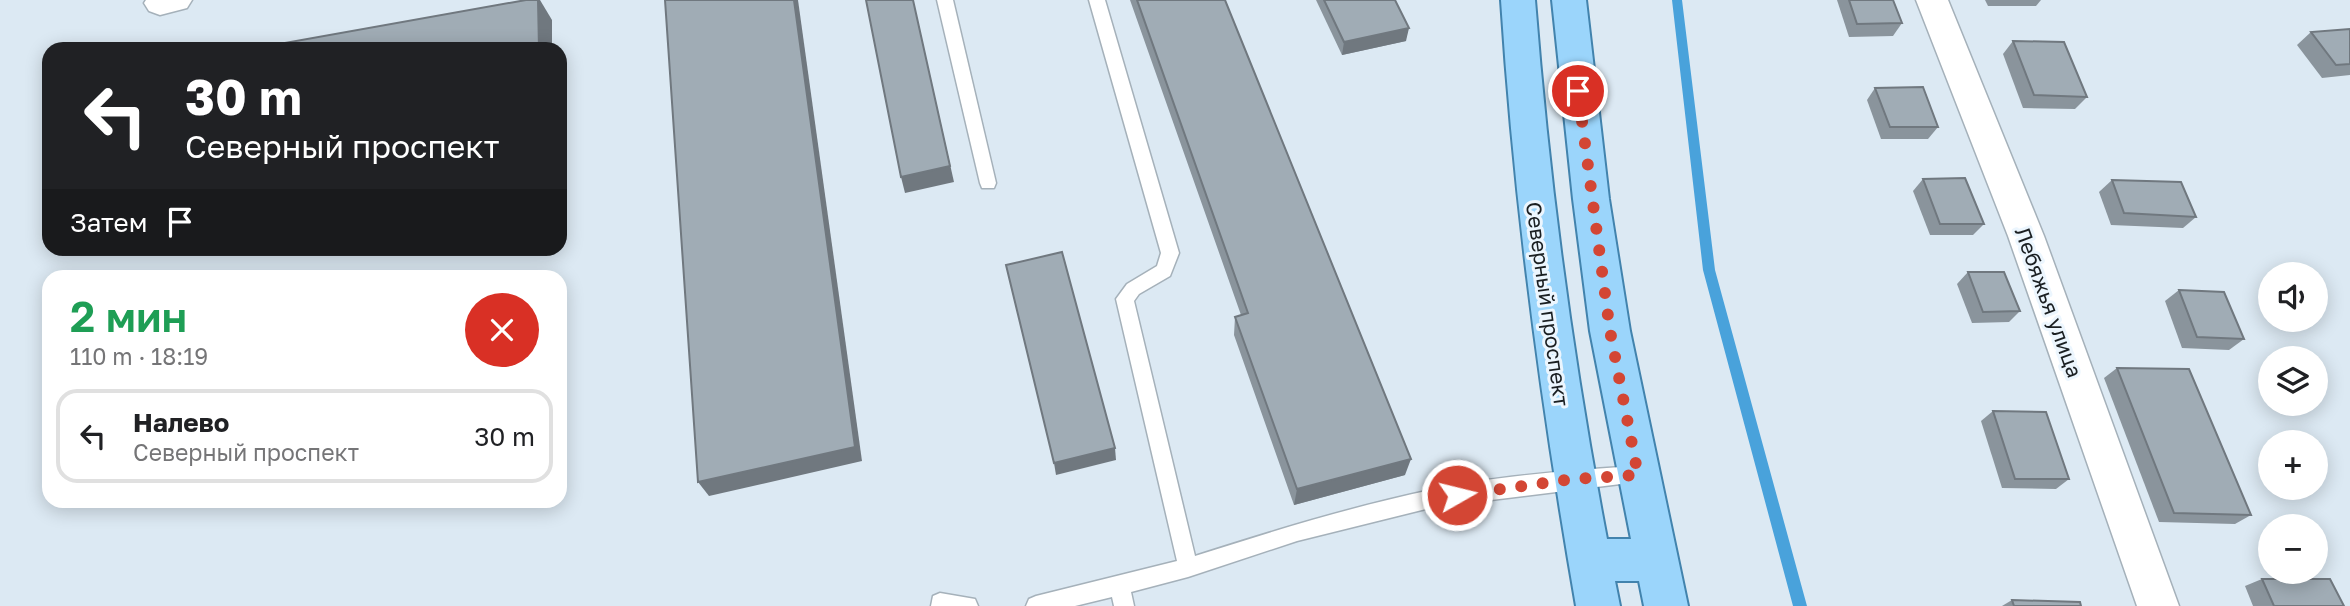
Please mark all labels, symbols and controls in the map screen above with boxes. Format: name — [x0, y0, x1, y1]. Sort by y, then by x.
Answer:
pin — [1548, 61, 1608, 121]
text: 30 m — [185, 67, 302, 126]
icon: left — [70, 70, 161, 161]
icon: arrive — [1559, 72, 1597, 110]
text: Северный проспект — [185, 127, 499, 165]
street label: Северный проспект — [1521, 200, 1575, 408]
icon: arrive — [161, 203, 199, 241]
text: Затем — [70, 207, 147, 238]
street label: Лебяжья улица — [2010, 223, 2088, 381]
map controls — [2258, 262, 2328, 584]
button: sound — [2258, 262, 2328, 332]
text: 2 мин — [70, 291, 187, 341]
button: close — [465, 293, 539, 367]
text: 110 m · 18:19 — [70, 342, 208, 370]
button: layers — [2258, 346, 2328, 416]
text: Налево — [133, 407, 229, 438]
icon: left — [74, 417, 112, 455]
text: 30 m — [474, 421, 535, 452]
button: + — [2258, 430, 2328, 500]
text: Северный проспект — [133, 438, 359, 466]
position arrow — [1420, 458, 1494, 532]
button: − — [2258, 514, 2328, 584]

